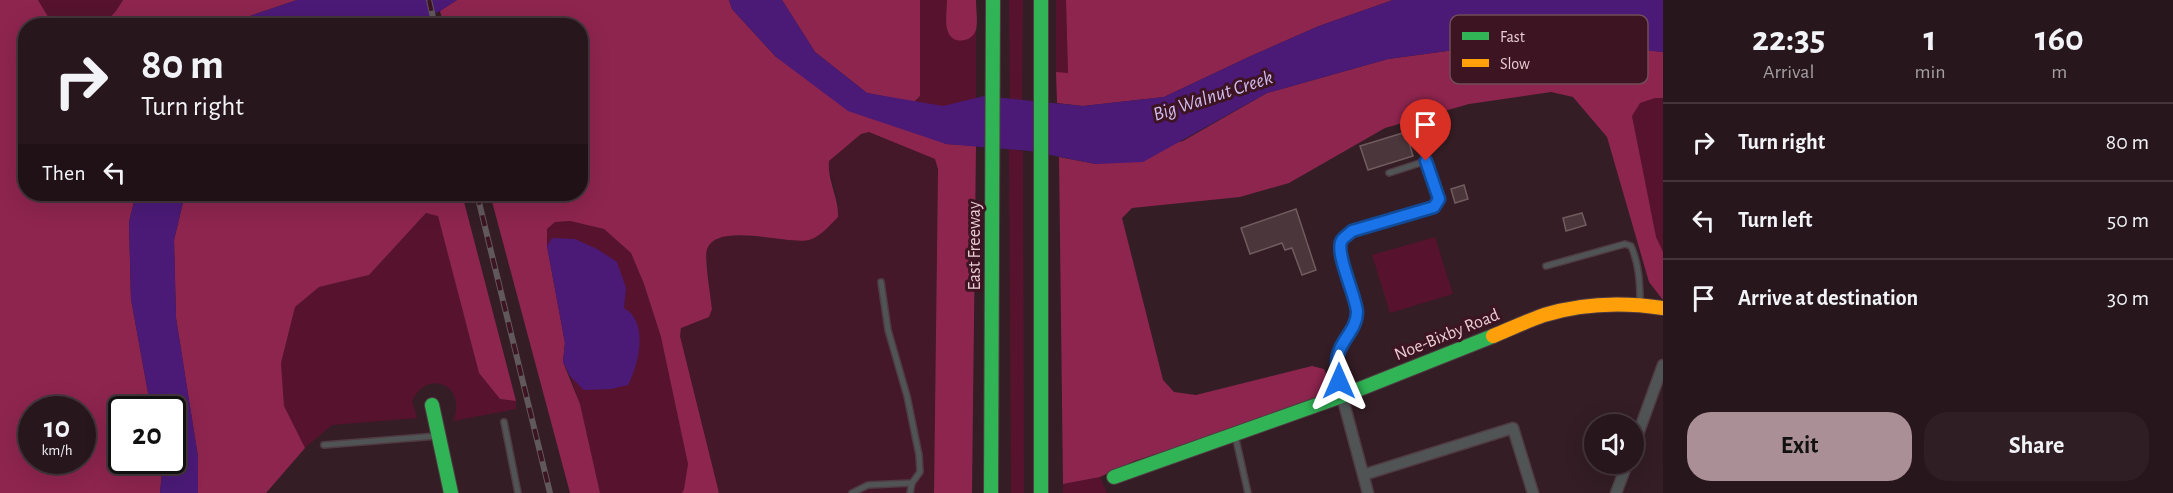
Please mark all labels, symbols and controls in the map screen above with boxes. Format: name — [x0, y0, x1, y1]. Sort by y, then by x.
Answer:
legend — [1450, 15, 1648, 84]
text: 22:35 — [1752, 21, 1825, 57]
text: 1 — [1924, 21, 1937, 57]
text: 160 — [2035, 21, 2084, 57]
text: Fast — [1500, 29, 1525, 45]
icon: right — [42, 42, 120, 120]
text: 80 m — [141, 44, 224, 86]
text: Slow — [1500, 56, 1530, 72]
text: Arrival — [1763, 62, 1814, 82]
text: min — [1914, 62, 1946, 82]
text: m — [2051, 62, 2067, 82]
water label: Big Walnut Creek — [1151, 67, 1275, 125]
text: Turn right — [141, 93, 244, 120]
pin — [1400, 99, 1451, 161]
icon: arrive — [1409, 108, 1442, 141]
icon: right — [1687, 126, 1720, 159]
text: Turn right — [1738, 131, 1825, 153]
text: 80 m — [2106, 131, 2149, 153]
icon: left — [98, 156, 131, 189]
text: Then — [42, 162, 86, 184]
street label: East Freeway — [966, 201, 984, 291]
icon: left — [1687, 204, 1720, 237]
text: Turn left — [1738, 209, 1812, 231]
text: 50 m — [2107, 209, 2149, 231]
icon: arrive — [1687, 282, 1720, 315]
text: Arrive at destination — [1738, 287, 1918, 309]
text: 30 m — [2107, 287, 2149, 309]
street label: Noe-Bixby Road — [1392, 306, 1502, 364]
position arrow — [1307, 349, 1371, 413]
speed limit sign: 20 — [108, 396, 186, 474]
button: Exit — [1687, 412, 1912, 481]
button: Share — [1924, 412, 2149, 481]
text: 10 — [44, 413, 70, 443]
map controls — [1584, 414, 1644, 474]
button: sound — [1584, 414, 1644, 474]
text: km/h — [42, 443, 72, 458]

